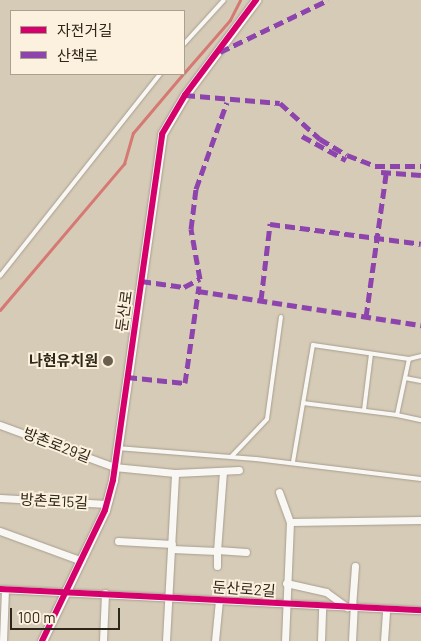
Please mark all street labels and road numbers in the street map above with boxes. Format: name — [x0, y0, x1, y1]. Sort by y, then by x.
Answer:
street label: 둔산로 — [112, 289, 136, 333]
street label: 방촌로29길 — [21, 424, 93, 466]
street label: 방촌로15길 — [19, 490, 89, 512]
street label: 둔산로2길 — [212, 578, 276, 600]

